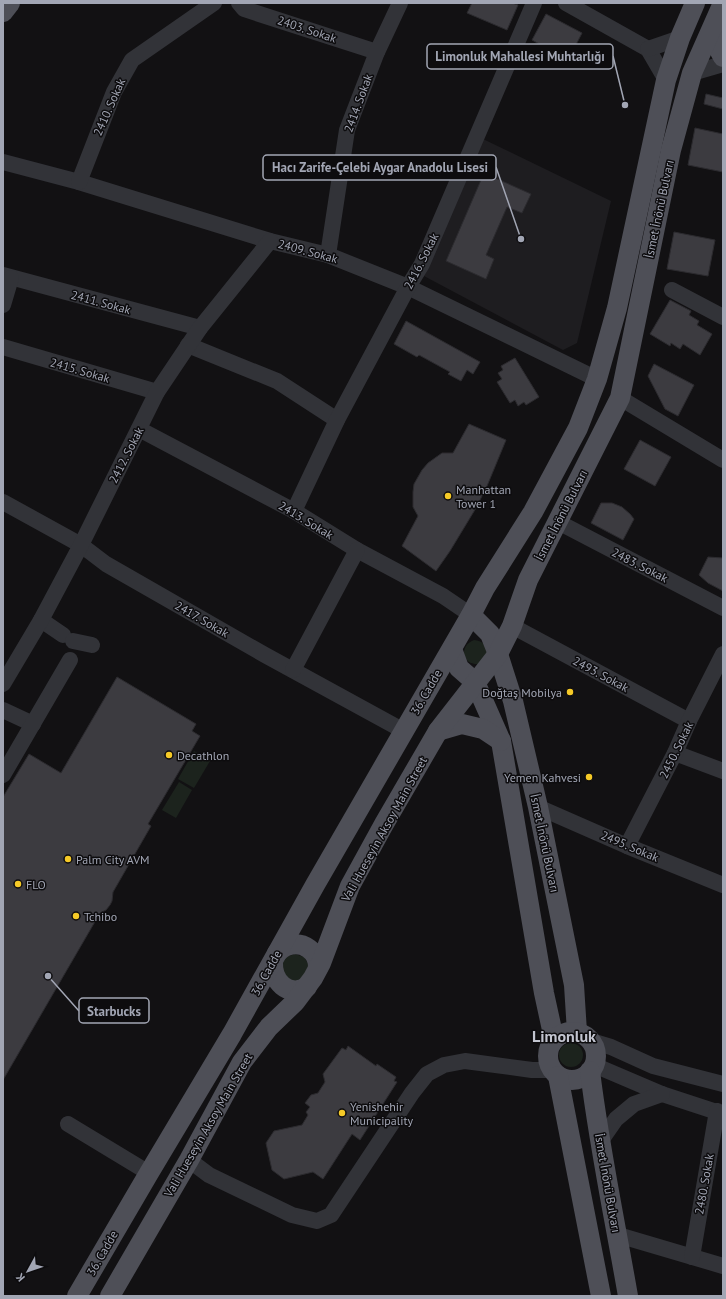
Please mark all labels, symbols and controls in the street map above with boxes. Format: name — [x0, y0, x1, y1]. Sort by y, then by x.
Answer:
street label: 2403. Sokak — [276, 12, 339, 46]
callout: Limonluk Mahallesi Muhtarlığı — [427, 44, 613, 69]
text: Limonluk Mahallesi Muhtarlığı — [435, 48, 605, 65]
street label: 2414. Sokak — [340, 71, 376, 134]
street label: 2410. Sokak — [90, 76, 128, 138]
callout: Hacı Zarife-Çelebi Aygar Anadolu Lisesi — [263, 155, 496, 180]
street label: İsmet İnönü Bulvarı — [641, 158, 677, 260]
text: Hacı Zarife-Çelebi Aygar Anadolu Lisesi — [272, 159, 488, 176]
street label: 2416. Sokak — [400, 230, 442, 292]
street label: 2409. Sokak — [276, 236, 340, 266]
street label: 2411. Sokak — [69, 287, 133, 317]
street label: 2415. Sokak — [48, 354, 112, 386]
street label: 2412. Sokak — [105, 424, 147, 486]
street label: İsmet İnönü Bulvarı — [532, 467, 590, 563]
place label: Manhattan Tower 1 — [456, 482, 511, 511]
marker: Manhattan Tower 1 — [443, 491, 453, 501]
street label: 2413. Sokak — [276, 498, 336, 542]
street label: 2483. Sokak — [609, 544, 671, 586]
street label: 2417. Sokak — [172, 598, 232, 641]
street label: 2493. Sokak — [570, 653, 632, 695]
street label: 36. Cadde — [407, 667, 445, 717]
place label: Doğtaş Mobilya — [482, 685, 562, 700]
marker: Doğtaş Mobilya — [565, 687, 575, 697]
street label: 2450. Sokak — [656, 719, 696, 781]
place label: Decathlon — [177, 748, 229, 763]
marker: Decathlon — [164, 750, 174, 760]
street label: Vali Hueseyin Aksoy Main Street — [337, 754, 430, 905]
place label: Yemen Kahvesi — [504, 770, 581, 785]
marker: Yemen Kahvesi — [584, 772, 594, 782]
street label: İsmet İnönü Bulvarı — [527, 792, 563, 894]
street label: 2495. Sokak — [599, 827, 661, 865]
place label: Palm City AVM — [76, 852, 150, 867]
marker: Palm City AVM — [63, 854, 73, 864]
place label: FLO — [26, 877, 46, 892]
marker: FLO — [13, 879, 23, 889]
place label: Tchibo — [84, 909, 117, 924]
marker: Tchibo — [71, 911, 81, 921]
street label: 36. Cadde — [247, 948, 285, 998]
callout: Starbucks — [79, 998, 149, 1023]
text: Starbucks — [87, 1003, 141, 1020]
district label: Limonluk — [532, 1026, 596, 1046]
street label: Vali Hueseyin Aksoy Main Street — [160, 1051, 255, 1200]
place label: Yenishehir Municipality — [350, 1099, 414, 1128]
marker: Yenishehir Municipality — [337, 1108, 347, 1118]
street label: İsmet İnönü Bulvarı — [592, 1132, 624, 1234]
street label: 2480. Sokak — [691, 1152, 717, 1215]
street label: 36. Cadde — [83, 1228, 121, 1278]
north arrow — [8, 1251, 48, 1291]
text: K — [13, 1270, 28, 1285]

